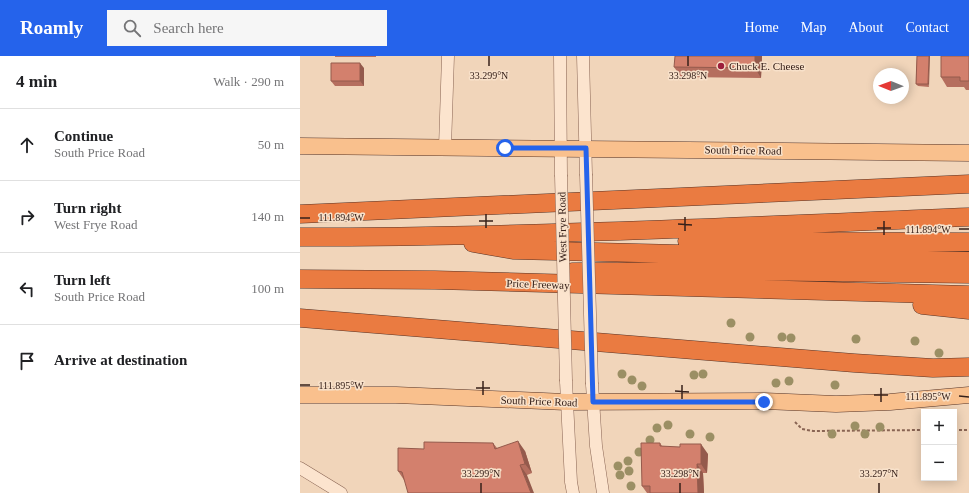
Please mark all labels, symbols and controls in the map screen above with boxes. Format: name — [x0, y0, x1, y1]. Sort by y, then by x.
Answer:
search box — [107, 10, 387, 46]
text: Roamly — [20, 17, 83, 38]
icon: search — [121, 17, 143, 39]
text: Search here — [153, 20, 224, 36]
text: Home — [745, 20, 779, 35]
text: Map — [801, 20, 826, 35]
text: About — [848, 20, 883, 35]
text: Contact — [905, 20, 949, 35]
place label: Chuck E. Cheese — [729, 60, 805, 72]
marker: Chuck E. Cheese — [716, 61, 726, 71]
north arrow — [873, 68, 909, 104]
text: 33.299°N — [470, 70, 508, 81]
text: 33.298°N — [669, 70, 707, 81]
text: 4 min — [16, 72, 57, 91]
text: Walk · 290 m — [213, 74, 284, 89]
text: Continue — [54, 128, 113, 144]
icon: ahead — [16, 134, 38, 156]
text: 50 m — [258, 137, 284, 152]
route start — [496, 139, 514, 157]
street label: South Price Road — [704, 143, 782, 157]
text: South Price Road — [54, 145, 145, 160]
street label: West Frye Road — [555, 191, 569, 262]
text: Turn right — [54, 200, 121, 216]
icon: right — [16, 206, 38, 228]
text: 140 m — [251, 209, 284, 224]
text: 111.894°W — [318, 212, 364, 223]
text: West Frye Road — [54, 217, 137, 232]
text: 111.894°W — [905, 224, 951, 235]
text: Turn left — [54, 272, 111, 288]
street label: Price Freeway — [506, 277, 570, 291]
icon: left — [16, 278, 38, 300]
text: 100 m — [251, 281, 284, 296]
text: South Price Road — [54, 289, 145, 304]
icon: arrive — [16, 350, 38, 372]
text: Arrive at destination — [54, 352, 187, 368]
text: 111.895°W — [318, 380, 364, 391]
text: 111.895°W — [905, 391, 951, 402]
route end — [755, 393, 773, 411]
street label: South Price Road — [500, 394, 578, 408]
map controls — [921, 409, 957, 481]
button: + — [921, 409, 957, 445]
button: − — [921, 445, 957, 481]
text: 33.299°N — [462, 468, 500, 479]
text: 33.298°N — [661, 468, 699, 479]
text: 33.297°N — [860, 468, 898, 479]

